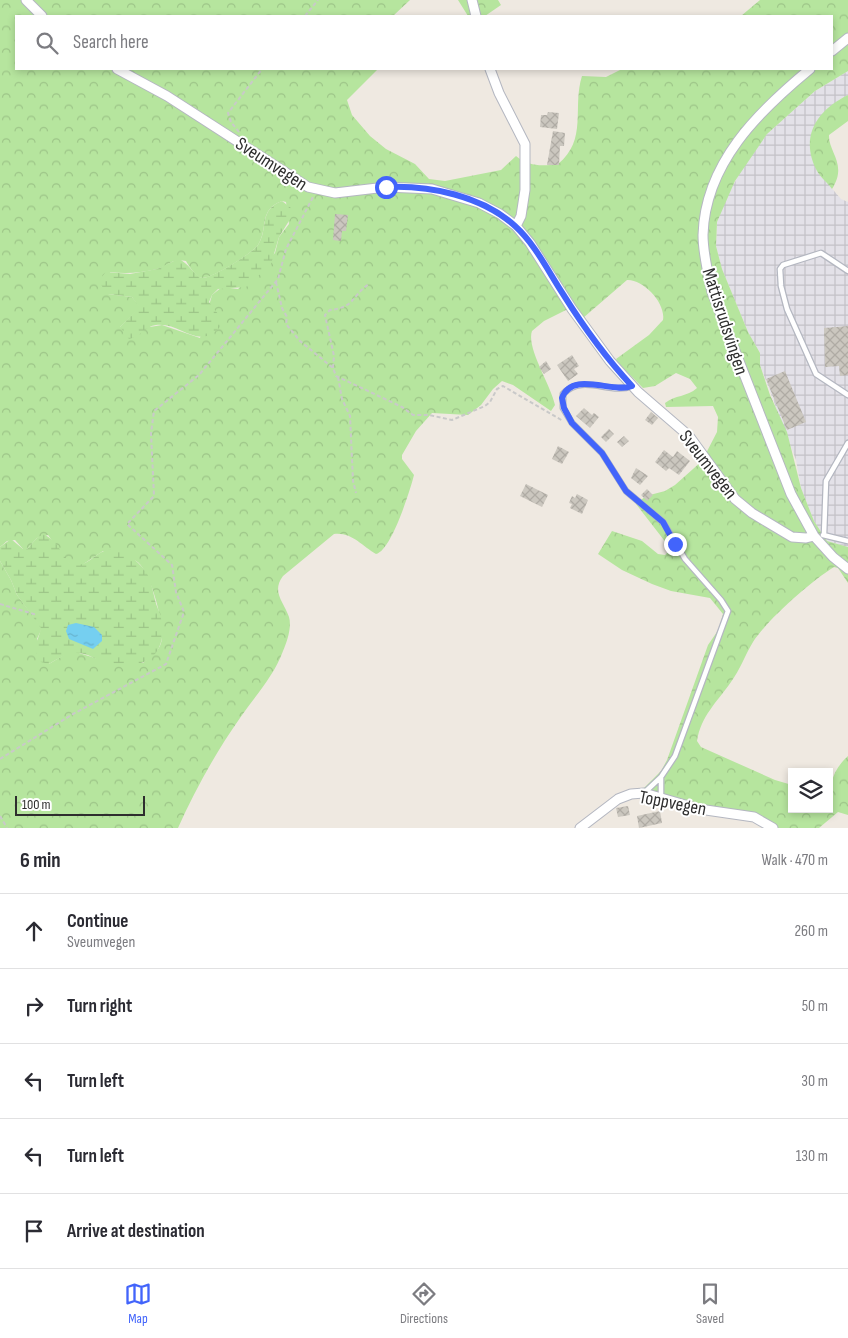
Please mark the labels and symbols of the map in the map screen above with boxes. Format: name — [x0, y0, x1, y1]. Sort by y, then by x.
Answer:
street label: Sveumvegen — [231, 133, 311, 196]
route start — [375, 176, 398, 199]
street label: Mattisrudsvingen — [697, 265, 753, 378]
street label: Sveumvegen — [674, 426, 742, 504]
route end — [664, 533, 687, 556]
street label: Toppvegen — [637, 786, 708, 821]
scale bar — [15, 793, 145, 816]

